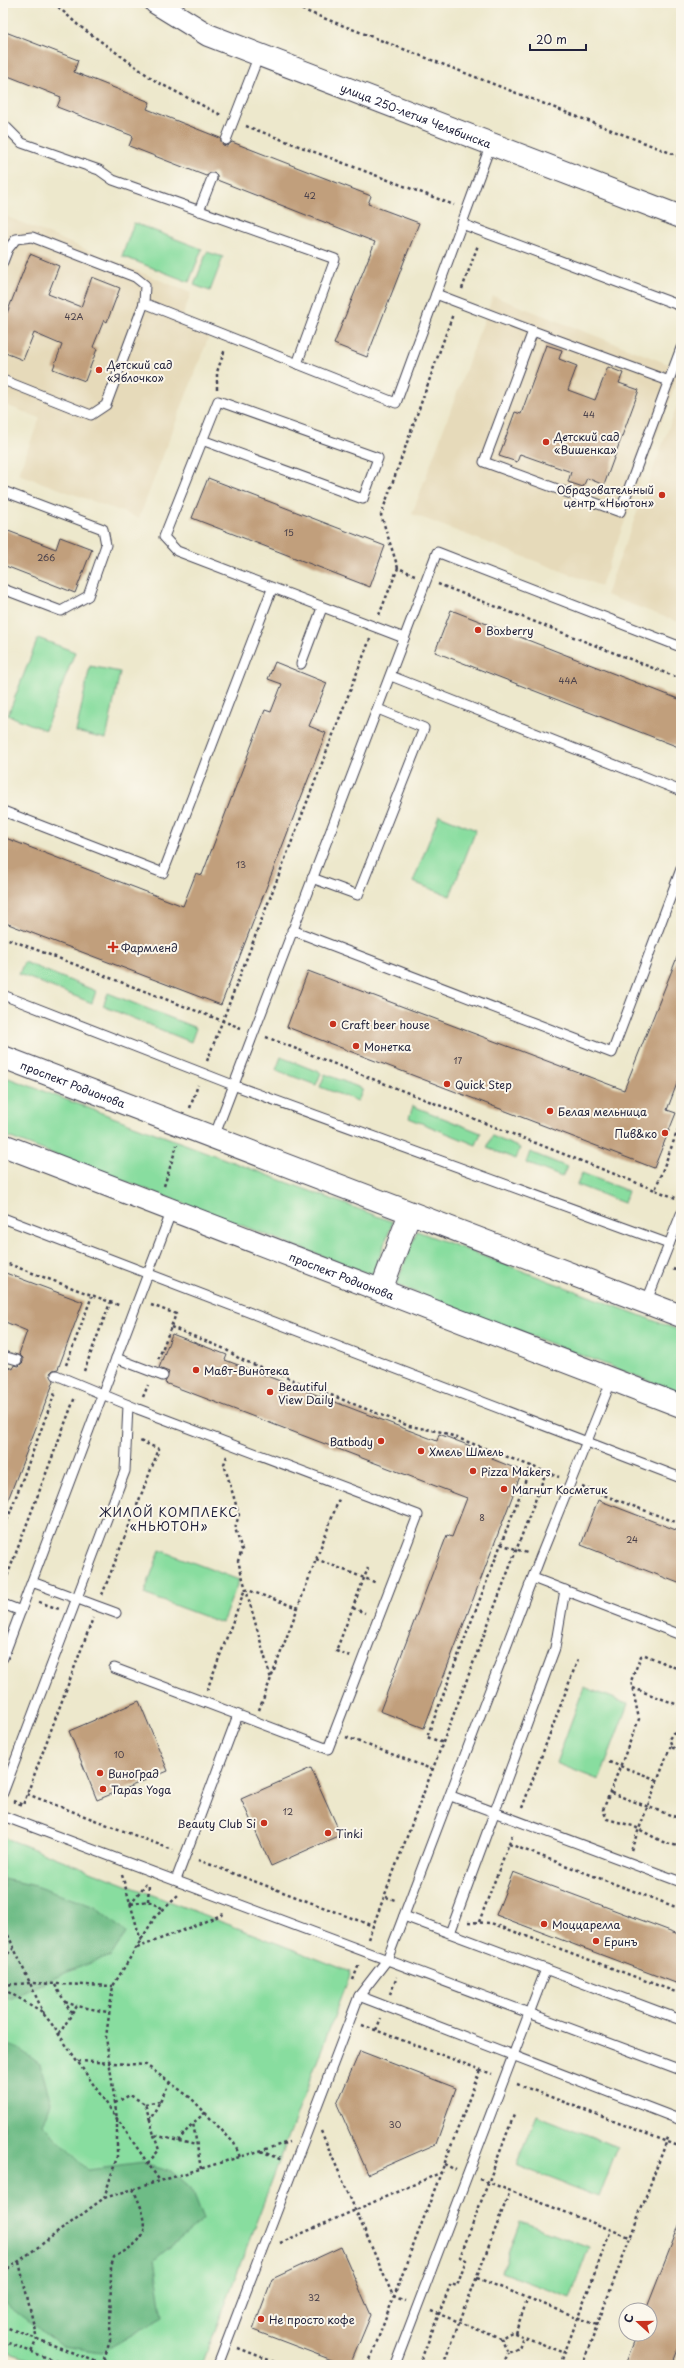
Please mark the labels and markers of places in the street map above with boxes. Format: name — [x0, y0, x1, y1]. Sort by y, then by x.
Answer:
place label: Детский сад «Яблочко» — [106, 356, 172, 386]
marker: Детский сад «Яблочко» — [94, 365, 104, 375]
place label: Детский сад «Вишенка» — [553, 428, 619, 458]
marker: Детский сад «Вишенка» — [541, 437, 551, 447]
place label: Образовательный центр «Ньютон» — [557, 481, 654, 511]
marker: Образовательный центр «Ньютон» — [657, 490, 667, 500]
place label: Boxberry — [486, 622, 533, 639]
marker: Boxberry — [473, 625, 483, 635]
place label: Фармленд — [121, 939, 178, 956]
marker: Фармленд — [108, 942, 118, 952]
place label: Craft beer house — [341, 1016, 430, 1033]
marker: Craft beer house — [328, 1019, 338, 1029]
place label: Монетка — [364, 1038, 411, 1055]
marker: Монетка — [351, 1041, 361, 1051]
place label: Quick Step — [455, 1076, 512, 1093]
marker: Quick Step — [442, 1079, 452, 1089]
place label: Белая мельница — [558, 1103, 647, 1120]
marker: Белая мельница — [545, 1106, 555, 1116]
place label: Пив&ко — [614, 1125, 657, 1142]
marker: Пив&ко — [660, 1128, 670, 1138]
place label: Мавт-Винотека — [204, 1362, 289, 1379]
marker: Мавт-Винотека — [191, 1365, 201, 1375]
place label: Beautiful View Daily — [278, 1378, 334, 1408]
marker: Beautiful View Daily — [265, 1387, 275, 1397]
place label: Batbody — [329, 1433, 373, 1450]
marker: Batbody — [376, 1436, 386, 1446]
place label: Хмель Шмель — [429, 1443, 504, 1460]
marker: Хмель Шмель — [416, 1446, 426, 1456]
place label: Pizza Makers — [481, 1463, 551, 1480]
marker: Pizza Makers — [468, 1466, 478, 1476]
place label: Магнит Косметик — [512, 1481, 608, 1498]
marker: Магнит Косметик — [499, 1484, 509, 1494]
place label: ВиноГрад — [108, 1765, 159, 1782]
marker: ВиноГрад — [95, 1768, 105, 1778]
place label: Tapas Yoga — [111, 1781, 171, 1798]
marker: Tapas Yoga — [98, 1784, 108, 1794]
place label: Beauty Club Si — [177, 1815, 256, 1832]
marker: Beauty Club Si — [259, 1818, 269, 1828]
place label: Tinki — [336, 1825, 363, 1842]
marker: Tinki — [323, 1828, 333, 1838]
place label: Моццарелла — [552, 1916, 621, 1933]
marker: Моццарелла — [539, 1919, 549, 1929]
place label: Еринъ — [604, 1933, 638, 1950]
marker: Еринъ — [591, 1936, 601, 1946]
place label: Не просто кофе — [269, 2311, 355, 2328]
marker: Не просто кофе — [256, 2314, 266, 2324]

